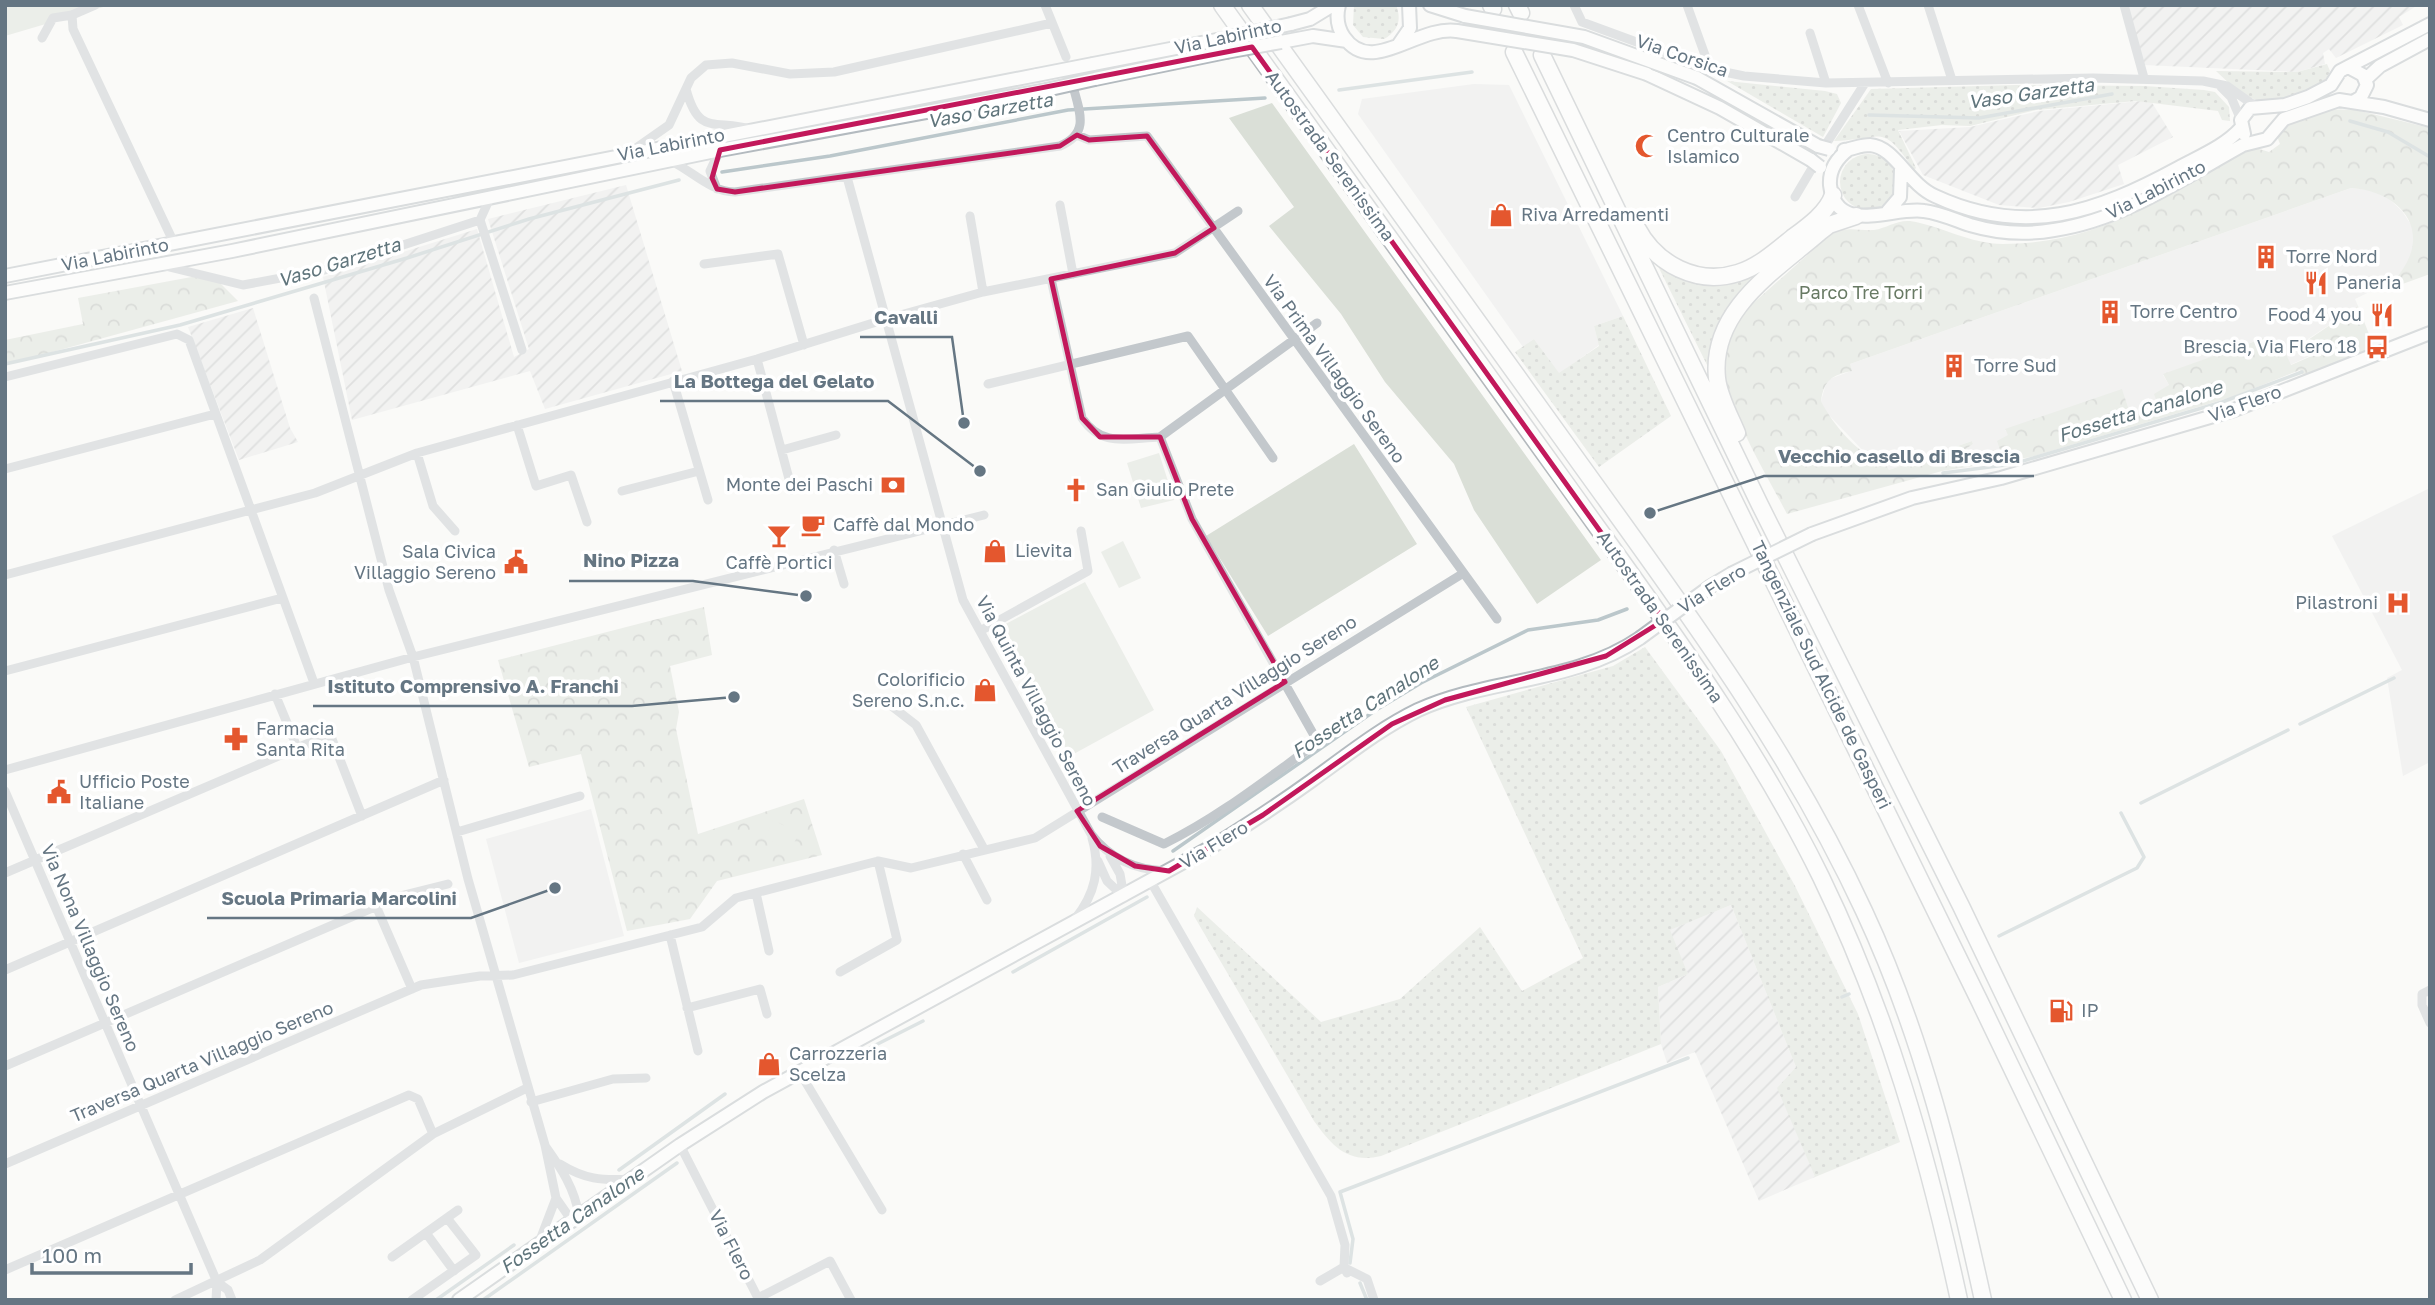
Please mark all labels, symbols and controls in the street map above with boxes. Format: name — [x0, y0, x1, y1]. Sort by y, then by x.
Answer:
street label: Via Labirinto — [1172, 14, 1283, 58]
street label: Via Corsica — [1633, 29, 1731, 81]
street label: Autostrada Serenissima — [1262, 66, 1400, 245]
water label: Vaso Garzetta — [1967, 72, 2097, 113]
water label: Vaso Garzetta — [926, 87, 1056, 132]
street label: Via Labirinto — [615, 123, 726, 165]
place label: Centro Culturale Islamico — [1667, 124, 1810, 167]
mosque icon: Centro Culturale Islamico — [1633, 132, 1661, 160]
street label: Via Labirinto — [2102, 155, 2209, 224]
shop icon: Riva Arredamenti — [1487, 201, 1515, 229]
place label: Riva Arredamenti — [1521, 203, 1669, 225]
water label: Vaso Garzetta — [275, 232, 404, 291]
street label: Via Labirinto — [59, 233, 170, 275]
building icon: Torre Nord — [2252, 243, 2280, 271]
place label: Torre Nord — [2286, 245, 2378, 267]
restaurant icon: Paneria — [2302, 269, 2330, 297]
street label: Via Prima Villaggio Sereno — [1259, 270, 1411, 467]
place label: Paneria — [2336, 271, 2401, 293]
park label: Parco Tre Torri — [1799, 281, 1923, 303]
callout: Cavalli — [860, 297, 952, 337]
building icon: Torre Centro — [2096, 298, 2124, 326]
place label: Torre Centro — [2130, 300, 2238, 322]
restaurant icon: Food 4 you — [2368, 301, 2396, 329]
place label: Food 4 you — [2267, 303, 2362, 325]
text: Cavalli — [874, 305, 938, 328]
bus stop icon: Brescia, Via Flero 18 — [2363, 333, 2391, 361]
place label: Brescia, Via Flero 18 — [2183, 335, 2357, 357]
building icon: Torre Sud — [1940, 352, 1968, 380]
place label: Torre Sud — [1974, 354, 2057, 376]
callout: La Bottega del Gelato — [660, 361, 888, 401]
text: La Bottega del Gelato — [674, 369, 874, 392]
water label: Fossetta Canalone — [2055, 374, 2227, 446]
street label: Via Flero — [2205, 380, 2284, 426]
callout: Vecchio casello di Brescia — [1764, 436, 2034, 476]
text: Vecchio casello di Brescia — [1778, 444, 2020, 467]
bank icon: Monte dei Paschi — [879, 471, 907, 499]
place label: Monte dei Paschi — [726, 473, 873, 495]
church icon: San Giulio Prete — [1062, 476, 1090, 504]
place label: San Giulio Prete — [1096, 478, 1234, 500]
cafe icon: Caffè dal Mondo — [799, 511, 827, 539]
place label: Caffè dal Mondo — [833, 513, 974, 535]
bar icon: Caffè Portici — [765, 522, 793, 550]
street label: Autostrada Serenissima — [1593, 526, 1729, 707]
shop icon: Lievita — [981, 537, 1009, 565]
street label: Tangenziale Sud Alcide de Gasperi — [1747, 537, 1897, 812]
place label: Lievita — [1015, 539, 1072, 561]
place label: Sala Civica Villaggio Sereno — [354, 540, 496, 583]
callout: Nino Pizza — [569, 541, 693, 581]
public building icon: Sala Civica Villaggio Sereno — [502, 548, 530, 576]
text: Nino Pizza — [583, 548, 679, 571]
place label: Caffè Portici — [726, 551, 832, 573]
street label: Via Flero — [1673, 559, 1749, 618]
hospital icon: Pilastroni — [2384, 589, 2412, 617]
street label: Via Quinta Villaggio Sereno — [972, 591, 1102, 810]
place label: Pilastroni — [2295, 591, 2378, 613]
street label: Traversa Quarta Villaggio Sereno — [1109, 610, 1360, 779]
water label: Fossetta Canalone — [1287, 650, 1444, 763]
callout: Istituto Comprensivo A. Franchi — [313, 666, 632, 706]
place label: Colorificio Sereno S.n.c. — [852, 668, 965, 711]
text: Istituto Comprensivo A. Franchi — [327, 674, 619, 697]
shop icon: Colorificio Sereno S.n.c. — [971, 676, 999, 704]
place label: Farmacia Santa Rita — [256, 717, 345, 760]
pharmacy icon: Farmacia Santa Rita — [222, 725, 250, 753]
place label: Ufficio Poste Italiane — [79, 770, 190, 813]
public building icon: Ufficio Poste Italiane — [45, 778, 73, 806]
street label: Via Flero — [1175, 815, 1252, 873]
street label: Via Nona Villaggio Sereno — [37, 840, 145, 1055]
callout: Scuola Primaria Marcolini — [207, 878, 471, 918]
text: Scuola Primaria Marcolini — [221, 886, 457, 909]
street label: Traversa Quarta Villaggio Sereno — [67, 996, 336, 1127]
fuel station icon: IP — [2047, 997, 2075, 1025]
place label: IP — [2081, 999, 2098, 1021]
place label: Carrozzeria Scelza — [789, 1042, 887, 1085]
shop icon: Carrozzeria Scelza — [755, 1050, 783, 1078]
water label: Fossetta Canalone — [495, 1160, 650, 1278]
street label: Via Flero — [705, 1206, 759, 1283]
scale bar — [32, 1232, 191, 1276]
text: 100 m — [42, 1242, 102, 1268]

